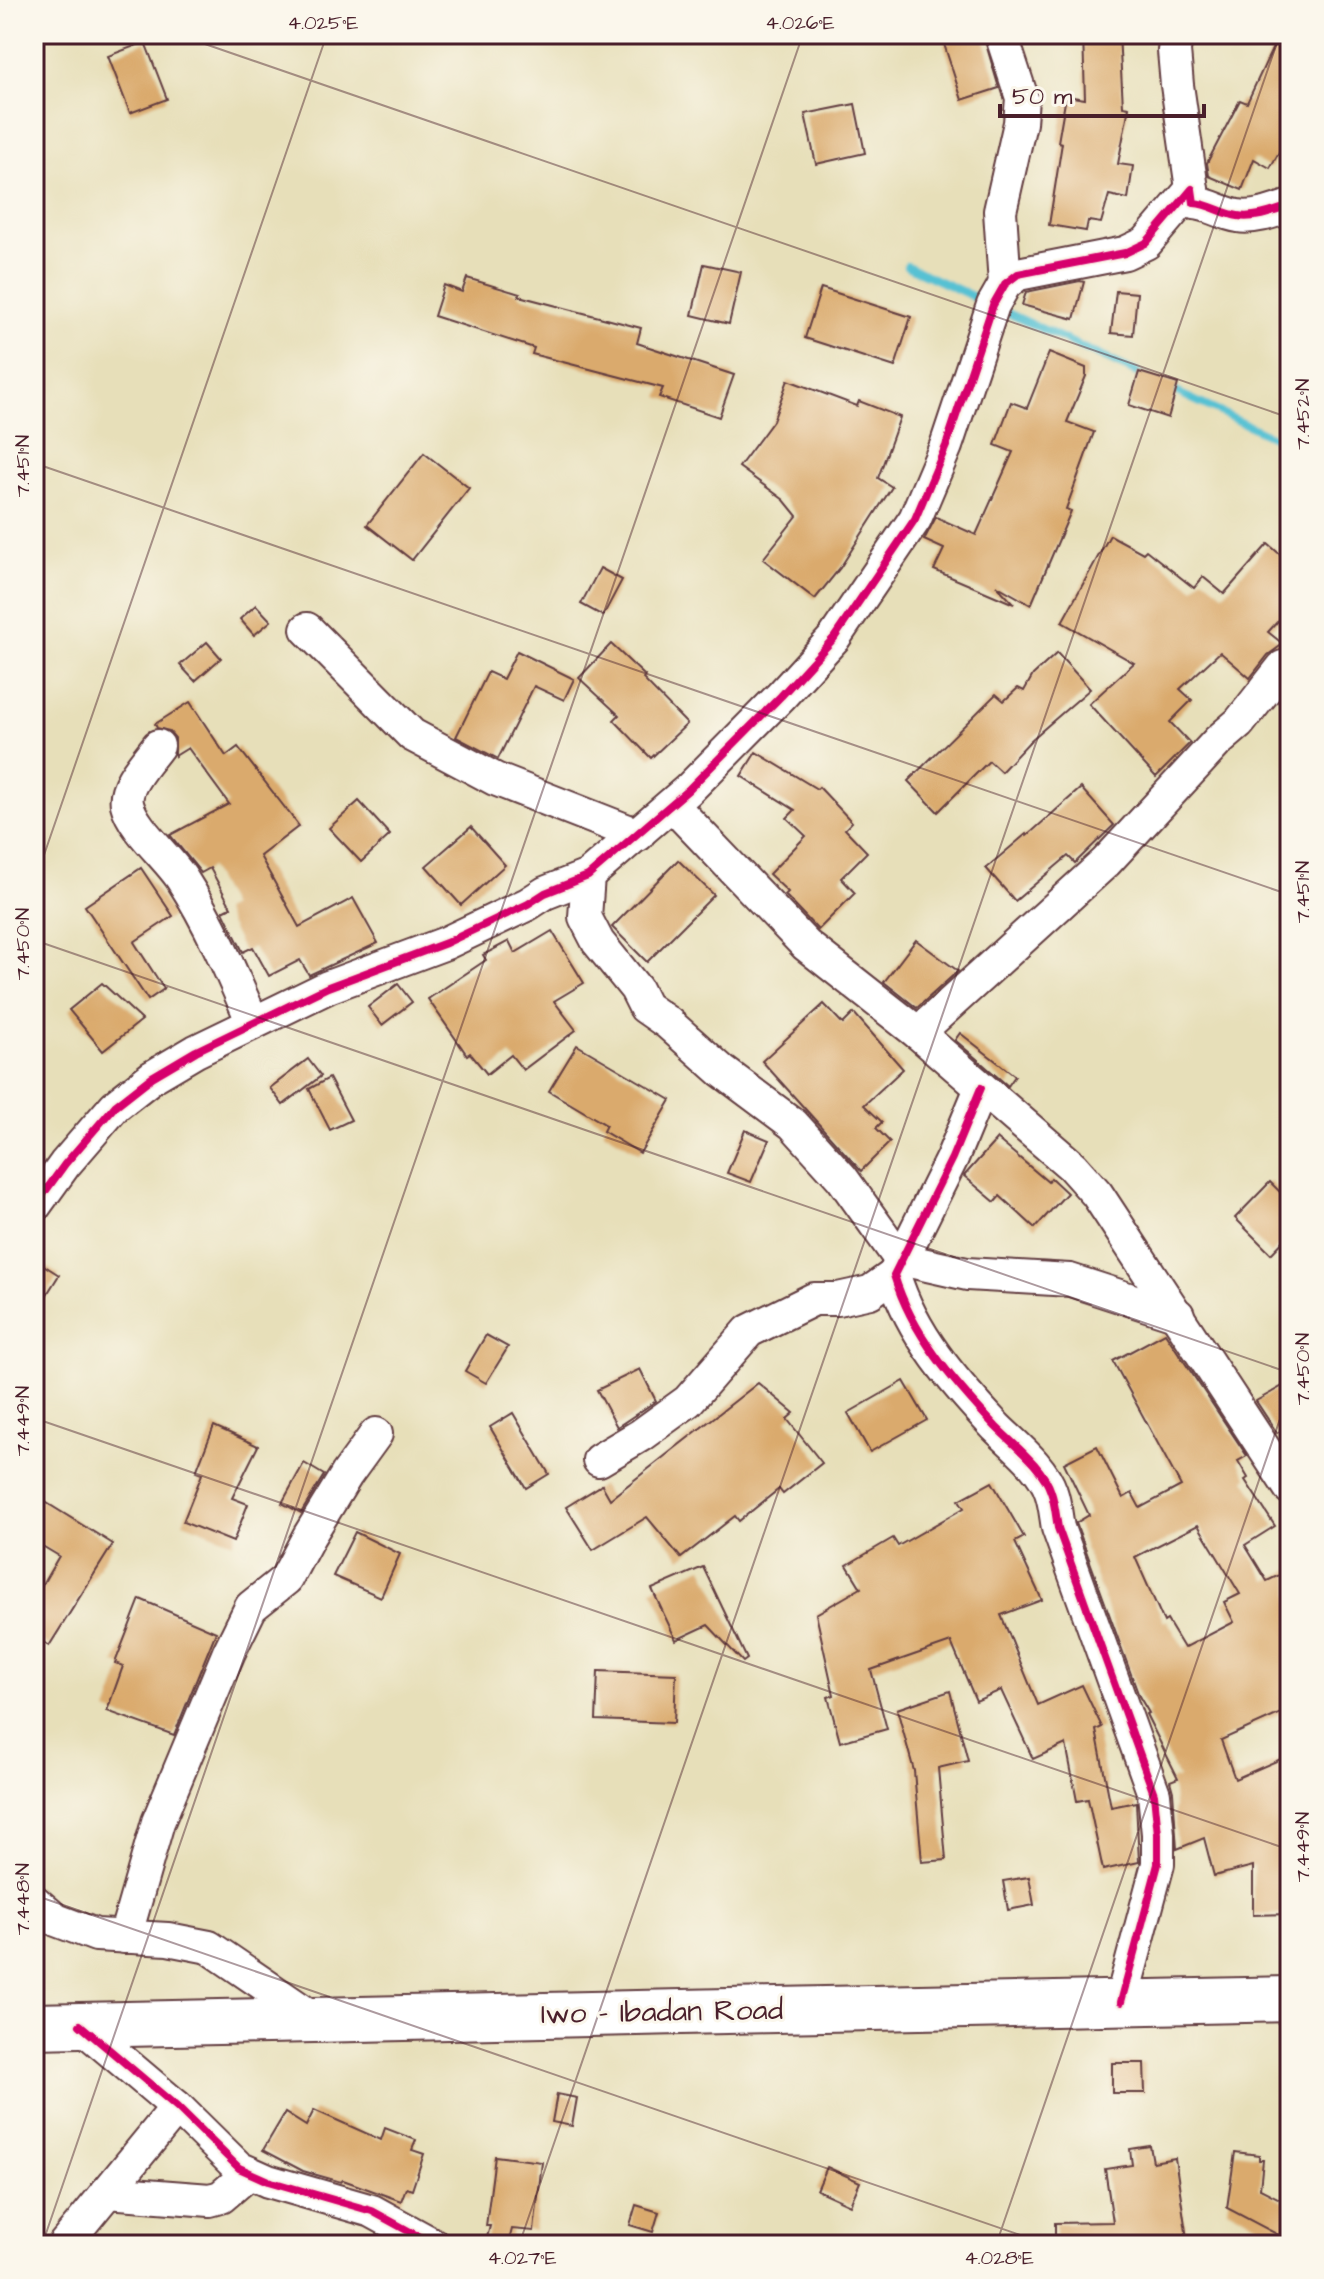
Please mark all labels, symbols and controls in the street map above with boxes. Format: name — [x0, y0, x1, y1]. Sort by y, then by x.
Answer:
text: 4.025°E — [288, 9, 359, 37]
text: 4.026°E — [765, 9, 835, 37]
scale bar — [1000, 68, 1204, 118]
text: 50 m — [1012, 80, 1073, 114]
text: 7.452°N — [1289, 378, 1317, 450]
text: 7.451°N — [9, 435, 37, 497]
text: 7.451°N — [1289, 861, 1317, 923]
text: 7.450°N — [9, 908, 37, 980]
text: 7.450°N — [1289, 1333, 1317, 1405]
text: 7.449°N — [9, 1386, 37, 1456]
text: 7.449°N — [1289, 1812, 1317, 1882]
text: 7.448°N — [9, 1863, 37, 1935]
street label: Iwo - Ibadan Road — [541, 1989, 783, 2035]
text: 4.027°E — [487, 2244, 557, 2272]
text: 4.028°E — [964, 2244, 1034, 2272]

